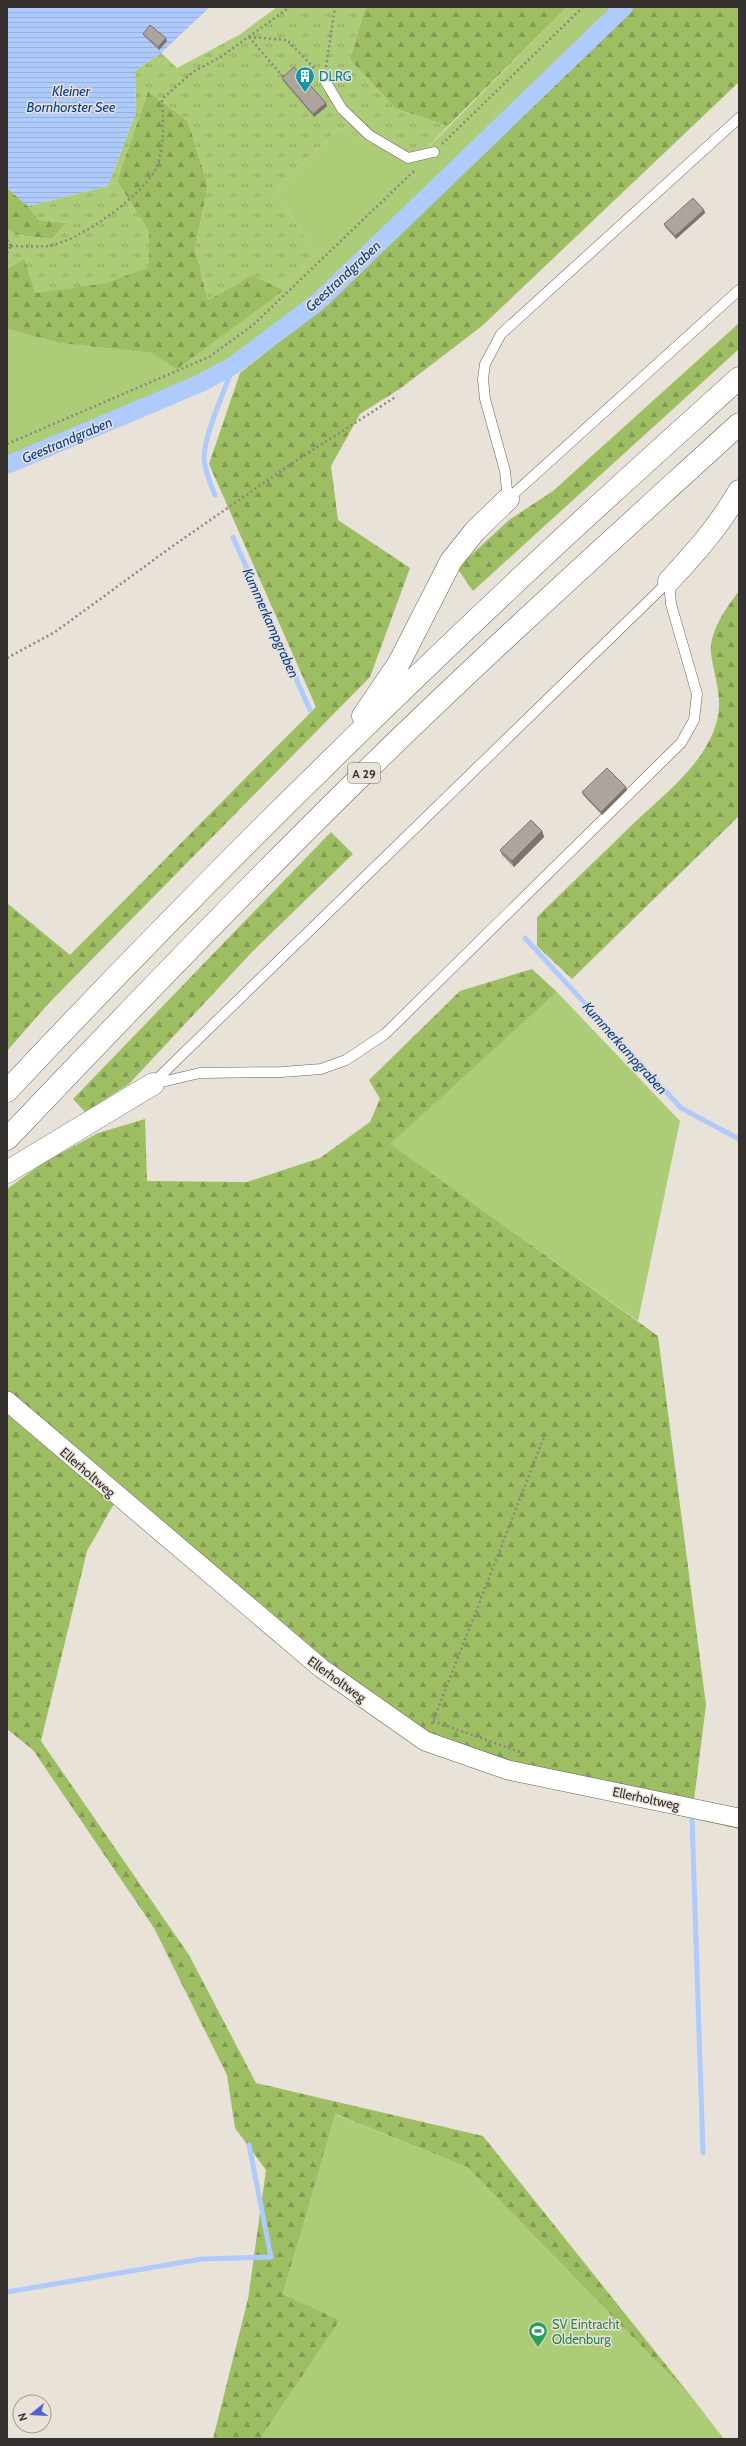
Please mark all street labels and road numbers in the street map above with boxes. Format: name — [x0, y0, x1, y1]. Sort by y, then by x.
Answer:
road number: A 29 — [348, 763, 380, 783]
street label: Ellerholtweg — [57, 1444, 119, 1501]
street label: Ellerholtweg — [305, 1653, 370, 1706]
street label: Ellerholtweg — [611, 1783, 681, 1813]

